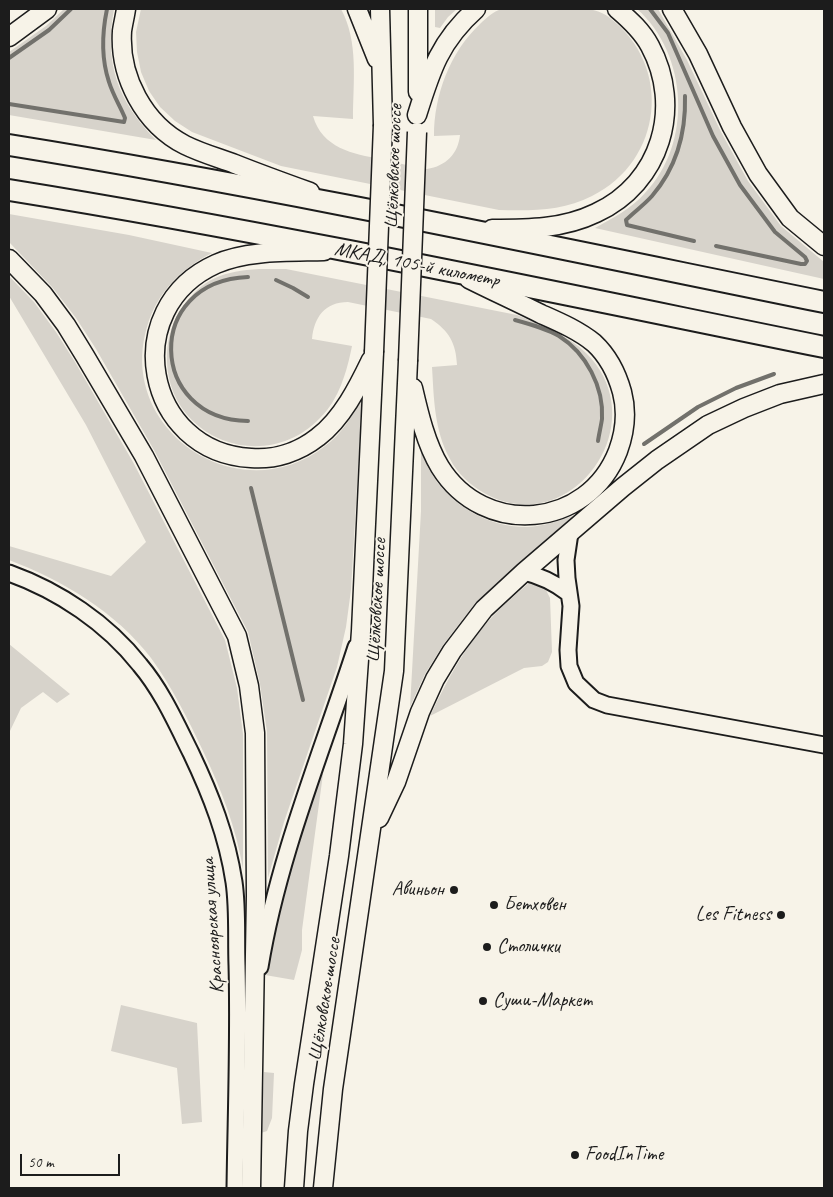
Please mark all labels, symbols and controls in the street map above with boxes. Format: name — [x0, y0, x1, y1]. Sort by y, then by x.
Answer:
street label: Щёлковское шоссе — [380, 104, 408, 228]
street label: МКАД, 105-й километр — [332, 237, 502, 293]
street label: Щёлковское шоссе — [362, 538, 392, 662]
street label: Красноярская улица — [196, 857, 230, 995]
place label: Авиньон — [392, 878, 444, 902]
marker: Авиньон — [448, 884, 460, 896]
place label: Бетховен — [504, 893, 566, 917]
marker: Бетховен — [488, 899, 500, 911]
place label: Les Fitness — [696, 903, 771, 927]
marker: Les Fitness — [775, 909, 787, 921]
place label: Столички — [497, 935, 560, 959]
street label: Щёлковское шоссе — [303, 936, 347, 1062]
marker: Столички — [481, 941, 493, 953]
place label: Суши-Маркет — [493, 989, 592, 1013]
marker: Суши-Маркет — [477, 995, 489, 1007]
place label: FoodInTime — [585, 1143, 663, 1167]
scale bar — [22, 1144, 122, 1176]
marker: FoodInTime — [569, 1149, 581, 1161]
text: 50 m — [28, 1153, 54, 1172]

